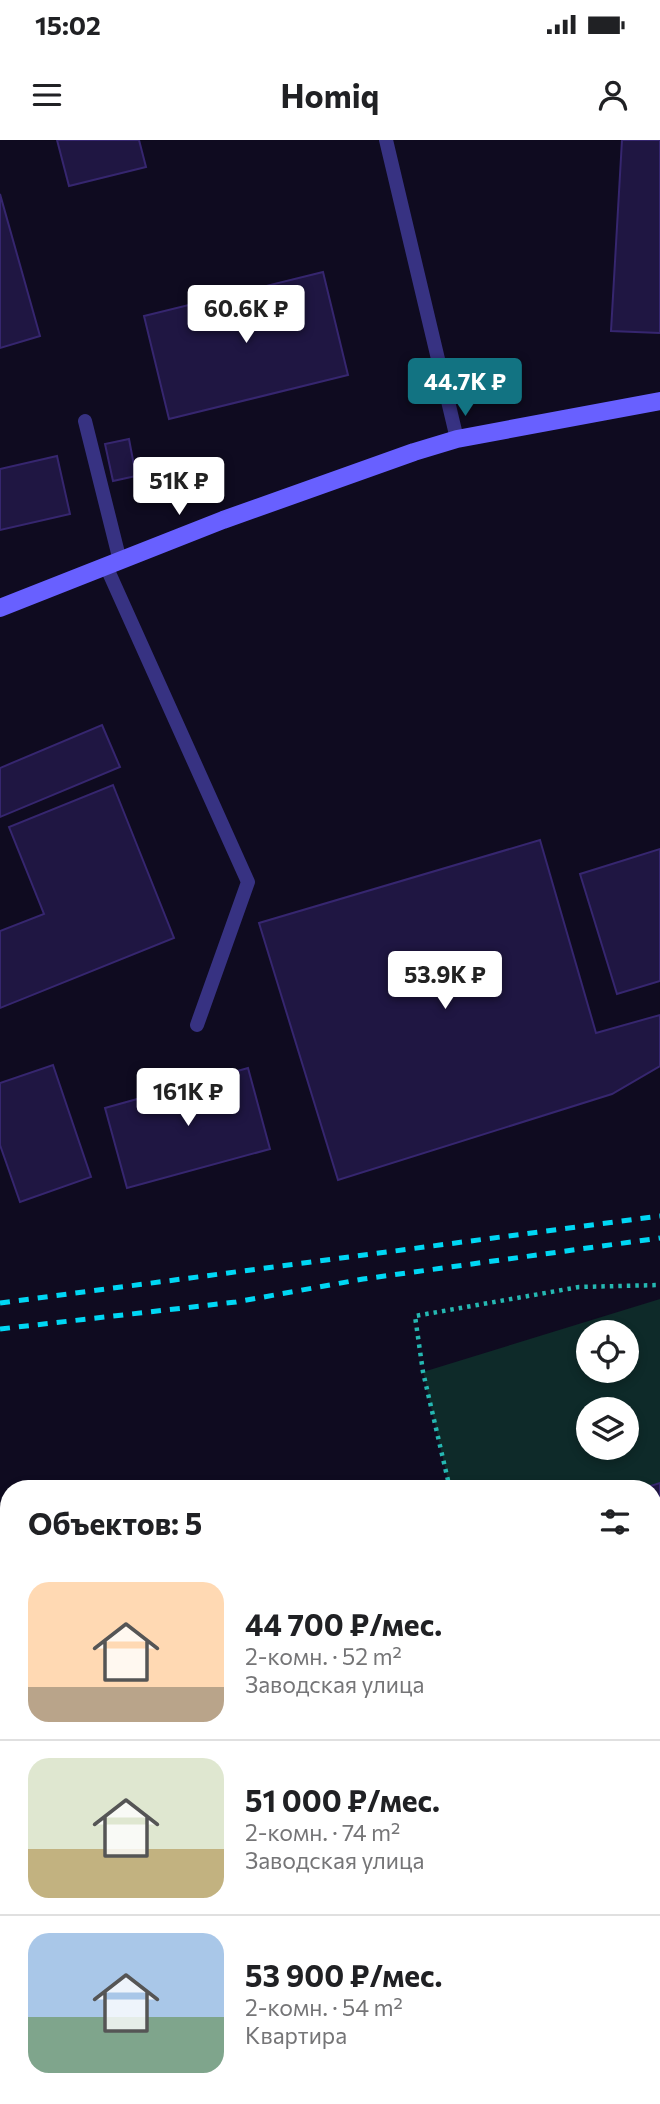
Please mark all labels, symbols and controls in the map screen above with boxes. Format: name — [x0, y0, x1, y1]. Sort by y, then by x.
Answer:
text: 15:02 — [35, 9, 101, 40]
text: Homiq — [281, 75, 379, 115]
icon: menu — [28, 76, 66, 114]
icon: person — [594, 76, 632, 114]
pin: 60.6K ₽ — [181, 286, 311, 345]
text: 60.6K ₽ — [204, 294, 288, 322]
pin: 44.7K ₽ — [400, 358, 530, 418]
text: 44.7K ₽ — [424, 367, 506, 395]
pin: 51K ₽ — [130, 458, 228, 517]
text: 51K ₽ — [149, 466, 209, 494]
pin: 53.9K ₽ — [380, 952, 510, 1011]
text: 53.9K ₽ — [404, 960, 486, 988]
pin: 161K ₽ — [131, 1068, 245, 1128]
text: 161K ₽ — [153, 1077, 223, 1105]
map controls — [576, 1320, 639, 1460]
button: locate — [576, 1320, 639, 1383]
button: layers — [576, 1397, 639, 1460]
icon: filters — [596, 1503, 634, 1541]
text: Объектов: 5 — [28, 1504, 202, 1541]
text: 44 700 ₽/мес. — [245, 1605, 442, 1642]
icon: home — [84, 1610, 168, 1694]
text: 2-комн. · 52 m² — [245, 1642, 402, 1670]
text: Заводская улица — [245, 1670, 424, 1698]
text: 51 000 ₽/мес. — [245, 1781, 440, 1818]
icon: home — [84, 1786, 168, 1870]
text: 2-комн. · 74 m² — [245, 1818, 400, 1846]
text: Заводская улица — [245, 1846, 424, 1874]
text: 53 900 ₽/мес. — [245, 1956, 443, 1993]
icon: home — [84, 1961, 168, 2045]
text: 2-комн. · 54 m² — [245, 1993, 403, 2021]
text: Квартира — [245, 2021, 347, 2049]

